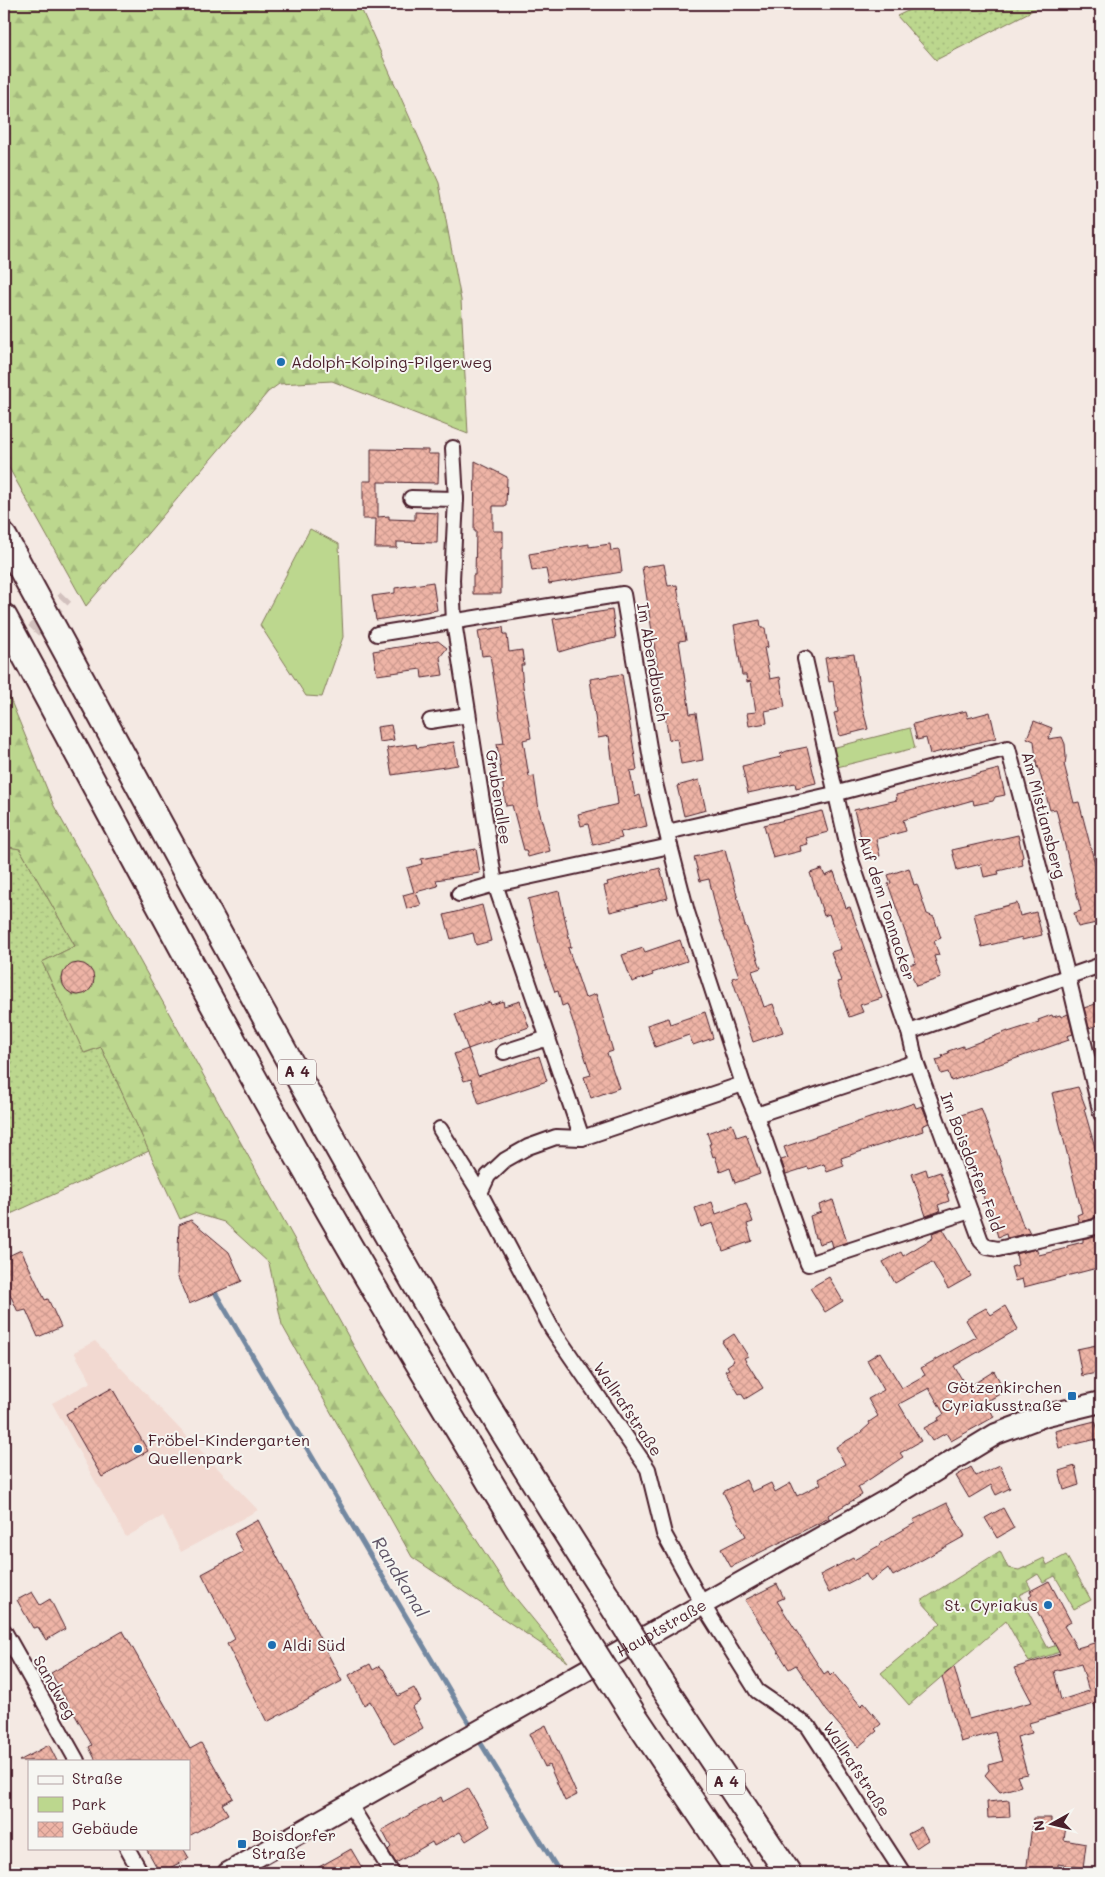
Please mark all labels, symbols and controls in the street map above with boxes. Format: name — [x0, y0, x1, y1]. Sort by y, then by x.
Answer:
place label: Adolph-Kolping-Pilgerweg — [291, 351, 492, 372]
marker: Adolph-Kolping-Pilgerweg — [275, 356, 287, 368]
street label: Im Abendbusch — [633, 601, 674, 723]
street label: Grubenallee — [482, 748, 517, 846]
street label: Am Mistiansberg — [1017, 749, 1071, 881]
street label: Auf dem Tonnacker — [854, 833, 921, 983]
road number: A 4 — [278, 1060, 316, 1084]
street label: Im Boisdorfer Feld — [936, 1089, 1009, 1234]
street label: Wallrafstraße — [589, 1358, 668, 1460]
place label: Götzenkirchen Cyriakusstraße — [941, 1376, 1062, 1415]
marker: Götzenkirchen Cyriakusstraße — [1066, 1390, 1078, 1402]
place label: Fröbel-Kindergarten Quellenpark — [148, 1429, 310, 1468]
marker: Fröbel-Kindergarten Quellenpark — [132, 1443, 144, 1455]
water label: Randkanal — [367, 1531, 435, 1622]
street label: Hauptstraße — [612, 1593, 710, 1661]
place label: St. Cyriakus — [944, 1594, 1038, 1615]
marker: St. Cyriakus — [1042, 1599, 1054, 1611]
place label: Aldi Süd — [282, 1634, 345, 1655]
marker: Aldi Süd — [266, 1639, 278, 1651]
street label: Sandweg — [29, 1651, 82, 1722]
street label: Wallrafstraße — [819, 1717, 896, 1820]
legend — [28, 1760, 190, 1850]
text: Straße — [72, 1768, 123, 1788]
road number: A 4 — [707, 1770, 745, 1794]
text: Park — [72, 1794, 106, 1814]
north arrow — [1028, 1800, 1078, 1850]
text: Gebäude — [72, 1818, 138, 1838]
text: N — [1028, 1819, 1049, 1832]
place label: Boisdorfer Straße — [252, 1824, 336, 1863]
marker: Boisdorfer Straße — [236, 1838, 248, 1850]

